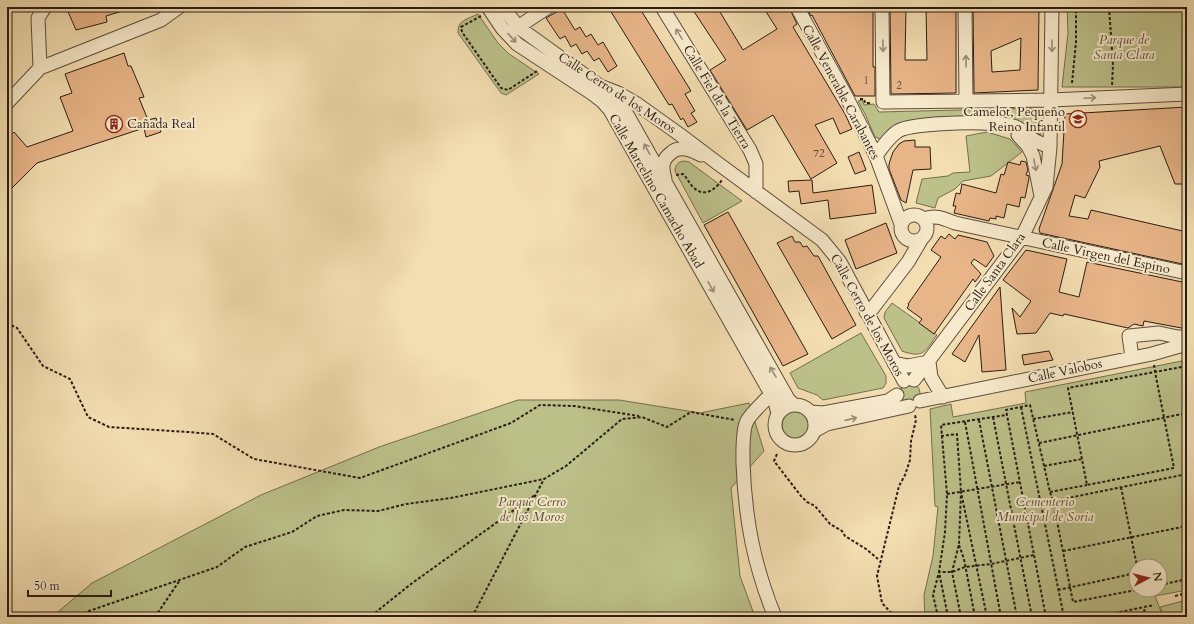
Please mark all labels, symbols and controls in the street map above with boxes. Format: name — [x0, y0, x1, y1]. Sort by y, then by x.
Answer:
street label: Calle Venerable Carabantes — [798, 21, 884, 163]
one-way arrow — [675, 29, 683, 40]
park label: Parque de Santa Clara — [1093, 31, 1155, 64]
one-way arrow — [507, 33, 516, 43]
one-way arrow — [879, 39, 887, 52]
one-way arrow — [1048, 39, 1056, 52]
street label: Calle Fiel de la Tierra — [679, 42, 755, 153]
street label: Calle Cerro de los Moros — [555, 48, 679, 138]
one-way arrow — [962, 55, 969, 68]
house number: 1 — [863, 73, 869, 88]
house number: 2 — [896, 78, 902, 93]
one-way arrow — [1083, 94, 1096, 102]
place label: Camelot, Pequeño Reino Infantil — [963, 103, 1066, 136]
school or university icon: Camelot, Pequeño Reino Infantil — [1068, 109, 1088, 129]
street label: Calle Marcelino Camacho Abad — [604, 111, 708, 272]
building icon: Cañada Real — [104, 114, 124, 134]
place label: Cañada Real — [127, 115, 196, 133]
one-way arrow — [642, 144, 650, 156]
house number: 72 — [813, 146, 825, 161]
one-way arrow — [1031, 158, 1039, 171]
street label: Calle Santa Clara — [960, 229, 1030, 315]
street label: Calle Virgen del Espino — [1040, 234, 1172, 278]
street label: Calle Cerro de los Moros — [826, 251, 908, 379]
one-way arrow — [707, 281, 715, 293]
street label: Calle Valobos — [1026, 354, 1104, 388]
one-way arrow — [769, 366, 776, 378]
one-way arrow — [844, 415, 857, 423]
park label: Parque Cerro de los Moros — [498, 493, 566, 526]
park label: Cementerio Municipal de Soria — [996, 493, 1094, 526]
north arrow — [1128, 558, 1168, 598]
text: N — [1149, 571, 1166, 583]
scale bar — [28, 572, 111, 598]
text: 50 m — [34, 578, 61, 594]

